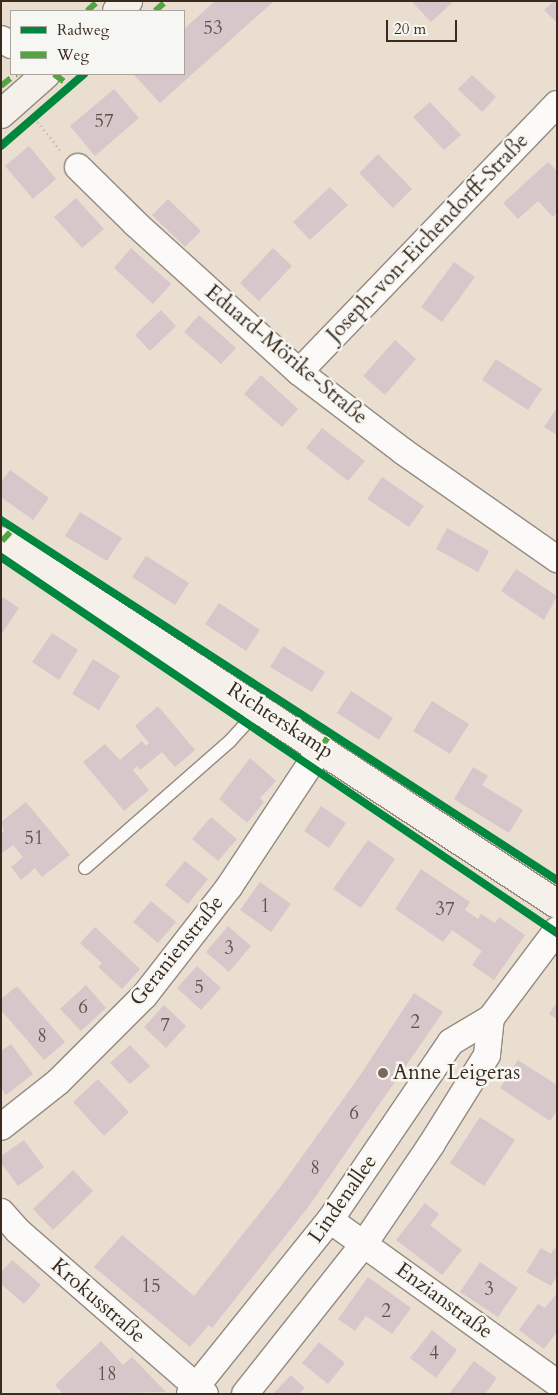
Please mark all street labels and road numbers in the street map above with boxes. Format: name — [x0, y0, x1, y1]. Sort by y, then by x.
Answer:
street label: Joseph-von-Eichendorff-Straße — [322, 129, 534, 347]
street label: Eduard-Mörike-Straße — [200, 280, 372, 430]
street label: Richterskamp — [222, 677, 338, 765]
street label: Geranienstraße — [125, 891, 229, 1011]
street label: Lindenallee — [303, 1150, 383, 1248]
street label: Krokusstraße — [46, 1253, 150, 1349]
street label: Enzianstraße — [391, 1257, 497, 1345]

